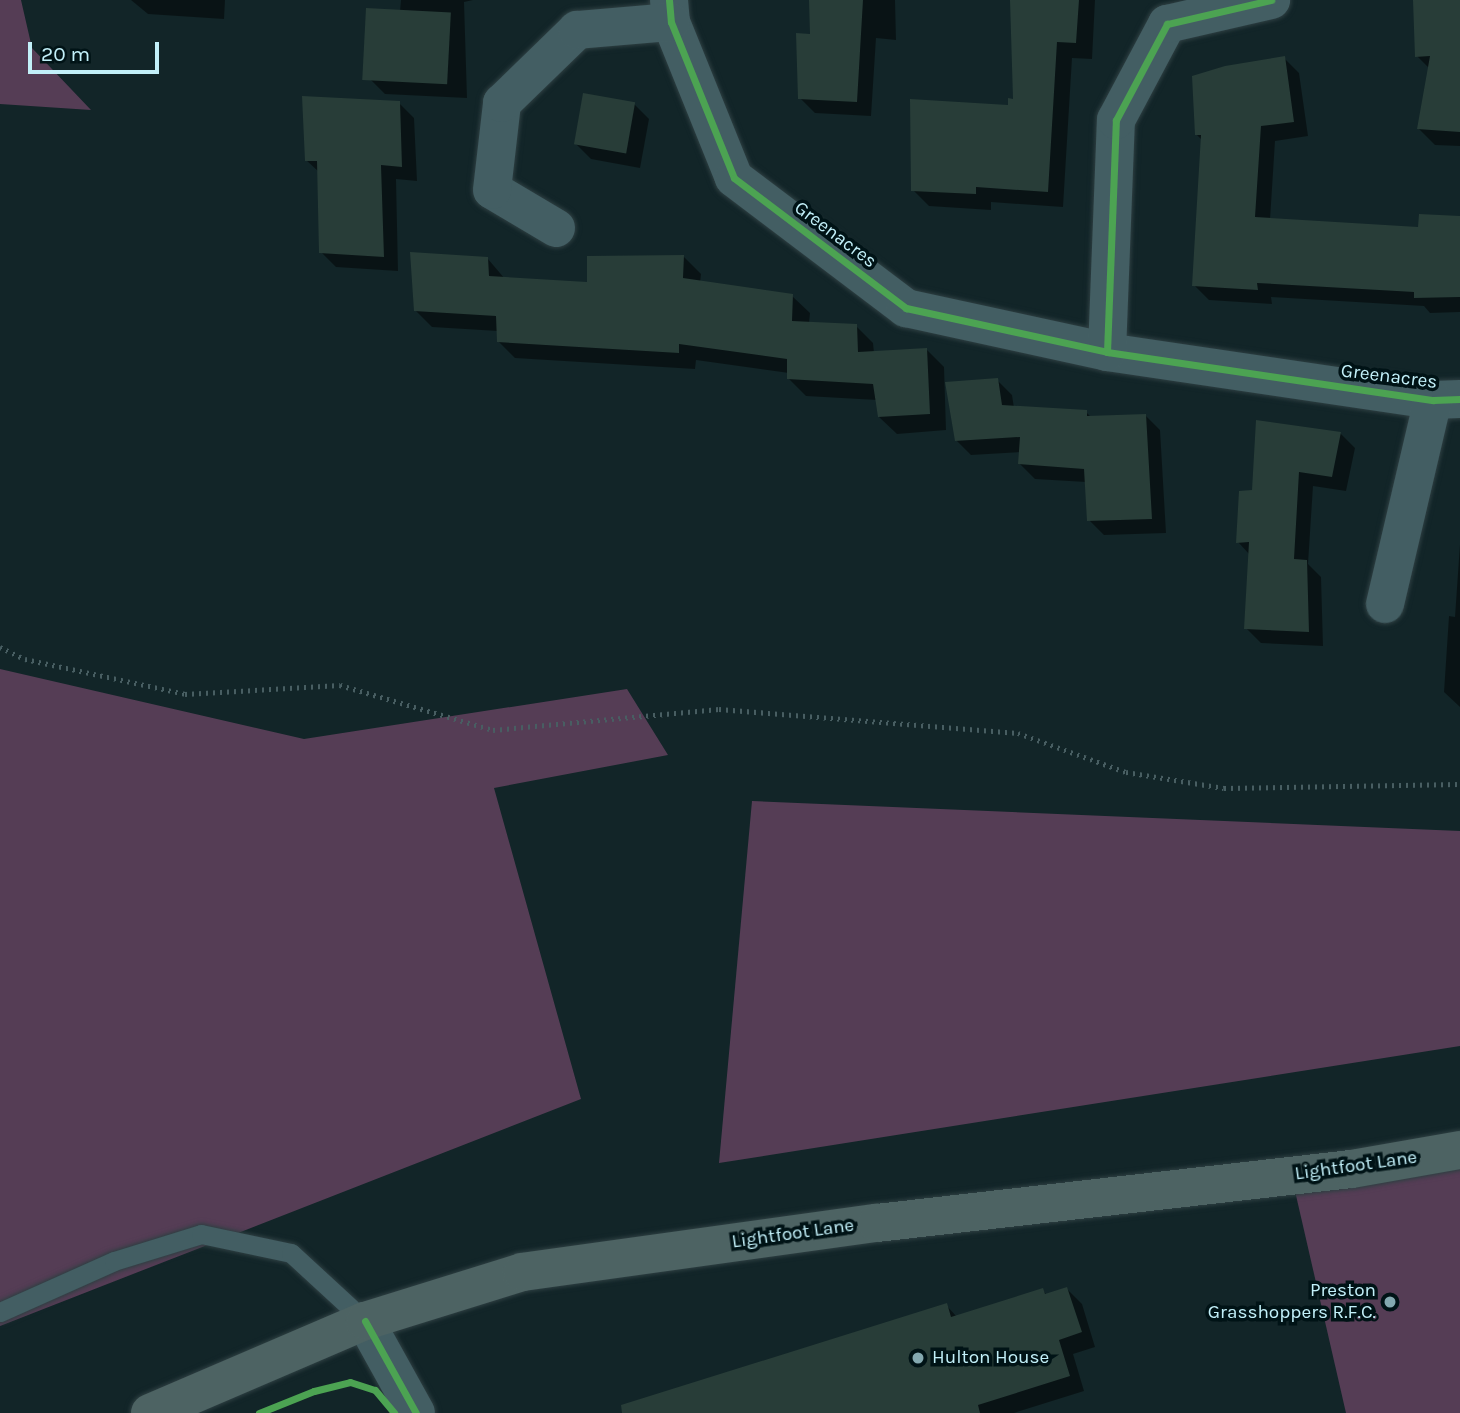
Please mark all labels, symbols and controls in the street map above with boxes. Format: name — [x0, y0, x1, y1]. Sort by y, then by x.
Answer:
scale bar — [32, 28, 163, 72]
text: 20 m — [41, 42, 90, 66]
street label: Greenacres — [789, 197, 881, 273]
street label: Greenacres — [1339, 360, 1439, 394]
street label: Lightfoot Lane — [1293, 1146, 1419, 1186]
street label: Lightfoot Lane — [730, 1214, 856, 1254]
place label: Preston Grasshoppers R.F.C. — [1208, 1280, 1376, 1324]
marker: Preston Grasshoppers R.F.C. — [1382, 1294, 1398, 1310]
place label: Hulton House — [932, 1347, 1049, 1369]
marker: Hulton House — [910, 1350, 926, 1366]

